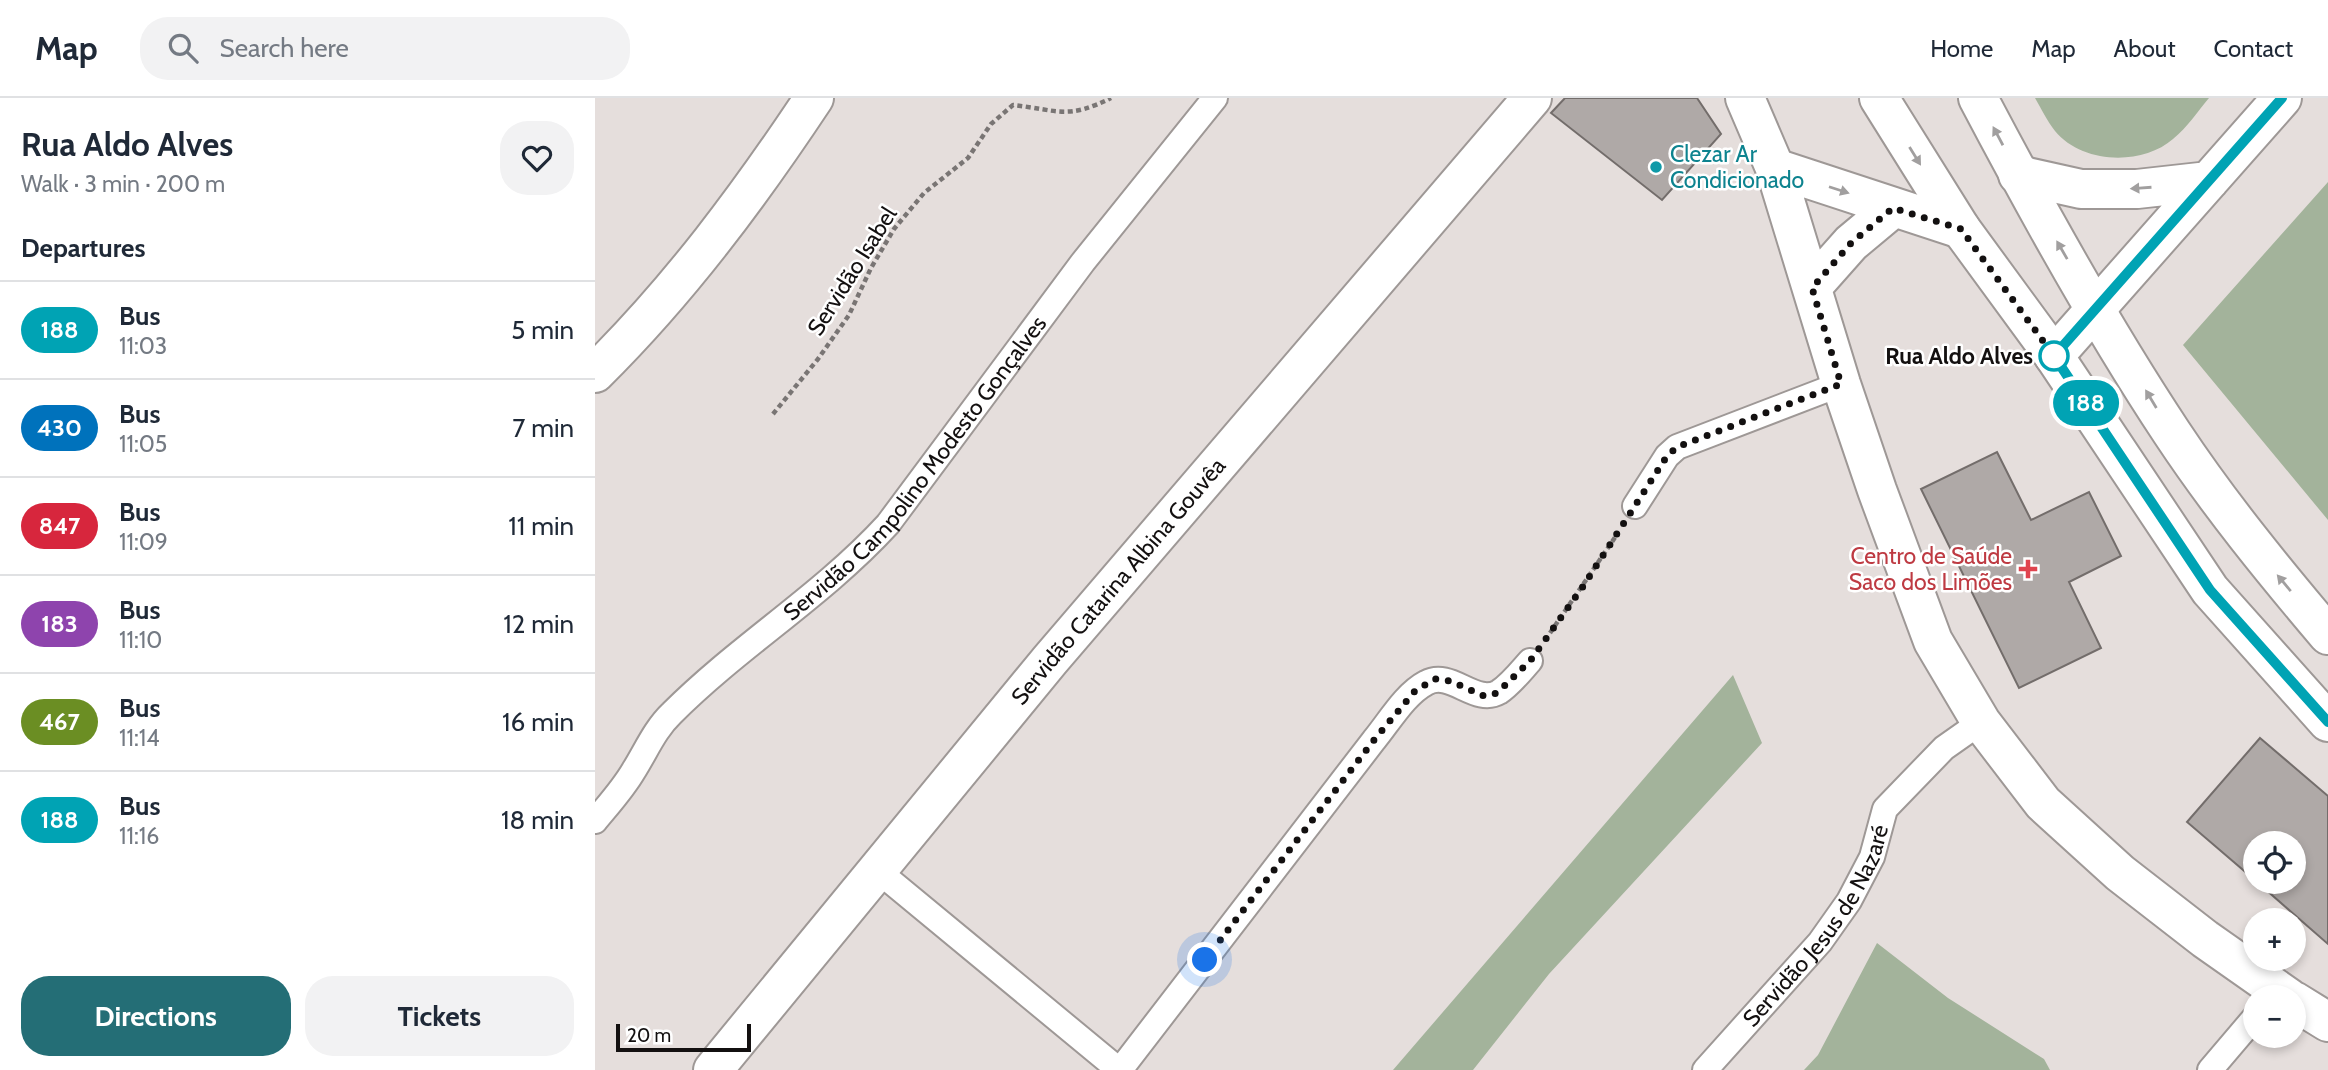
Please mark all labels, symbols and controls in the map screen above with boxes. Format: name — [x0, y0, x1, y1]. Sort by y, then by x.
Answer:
search box — [140, 17, 630, 80]
text: Map — [35, 28, 98, 68]
icon: search — [164, 29, 202, 67]
text: Search here — [220, 32, 349, 64]
text: Home — [1930, 34, 1993, 63]
text: Map — [2031, 34, 2076, 63]
text: About — [2114, 34, 2176, 63]
text: Contact — [2214, 34, 2293, 63]
button: heart — [500, 121, 574, 195]
text: Rua Aldo Alves — [21, 124, 233, 164]
one-way arrow — [1992, 126, 2004, 146]
place label: Clezar Ar Condicionado — [1670, 140, 1804, 194]
one-way arrow — [1909, 146, 1922, 165]
marker: Clezar Ar Condicionado — [1648, 159, 1664, 175]
text: Walk · 3 min · 200 m — [21, 170, 225, 198]
one-way arrow — [2129, 183, 2151, 194]
one-way arrow — [1829, 185, 1850, 196]
street label: Servidão Isabel — [801, 201, 903, 341]
text: Departures — [21, 232, 145, 264]
one-way arrow — [2056, 241, 2068, 260]
text: Bus — [119, 300, 160, 332]
street label: Servidão Campolino Modesto Gonçalves — [778, 310, 1052, 626]
text: 5 min — [511, 314, 574, 346]
text: 188 — [41, 315, 78, 344]
text: 11:03 — [119, 332, 167, 360]
marker: Rua Aldo Alves — [2039, 341, 2069, 371]
place label: Rua Aldo Alves — [1885, 342, 2033, 370]
line badge: 188 — [2046, 380, 2126, 426]
text: 188 — [2067, 388, 2105, 417]
one-way arrow — [2144, 389, 2157, 408]
text: Bus — [119, 398, 160, 430]
text: 7 min — [512, 412, 574, 444]
text: 430 — [37, 413, 82, 442]
text: 11:05 — [119, 430, 167, 458]
street label: Servidão Catarina Albina Gouvêa — [1005, 452, 1231, 710]
text: Bus — [119, 496, 160, 528]
text: 11 min — [508, 510, 574, 542]
text: 847 — [39, 511, 80, 540]
text: 11:09 — [119, 528, 168, 556]
place label: Centro de Saúde Saco dos Limões — [1849, 542, 2012, 596]
marker: Centro de Saúde Saco dos Limões — [2018, 559, 2038, 579]
one-way arrow — [2277, 574, 2292, 591]
text: Bus — [119, 594, 160, 626]
text: 12 min — [503, 608, 574, 640]
text: 183 — [41, 609, 78, 638]
text: 11:10 — [119, 626, 162, 654]
text: Bus — [119, 692, 160, 724]
text: 16 min — [502, 706, 574, 738]
text: 467 — [39, 707, 80, 736]
text: 11:14 — [119, 724, 160, 752]
text: Bus — [119, 790, 160, 822]
text: 18 min — [501, 804, 574, 836]
text: 188 — [41, 805, 78, 834]
street label: Servidão Jesus de Nazaré — [1737, 821, 1894, 1032]
text: 11:16 — [119, 822, 159, 850]
map controls — [2243, 831, 2306, 1048]
button: locate — [2243, 831, 2306, 894]
button: + — [2243, 908, 2306, 971]
your location — [1187, 942, 1222, 977]
button: Directions — [21, 976, 291, 1056]
button: Tickets — [305, 976, 574, 1056]
button: − — [2243, 985, 2306, 1048]
scale bar — [616, 1021, 751, 1053]
text: 20 m — [627, 1024, 671, 1047]

